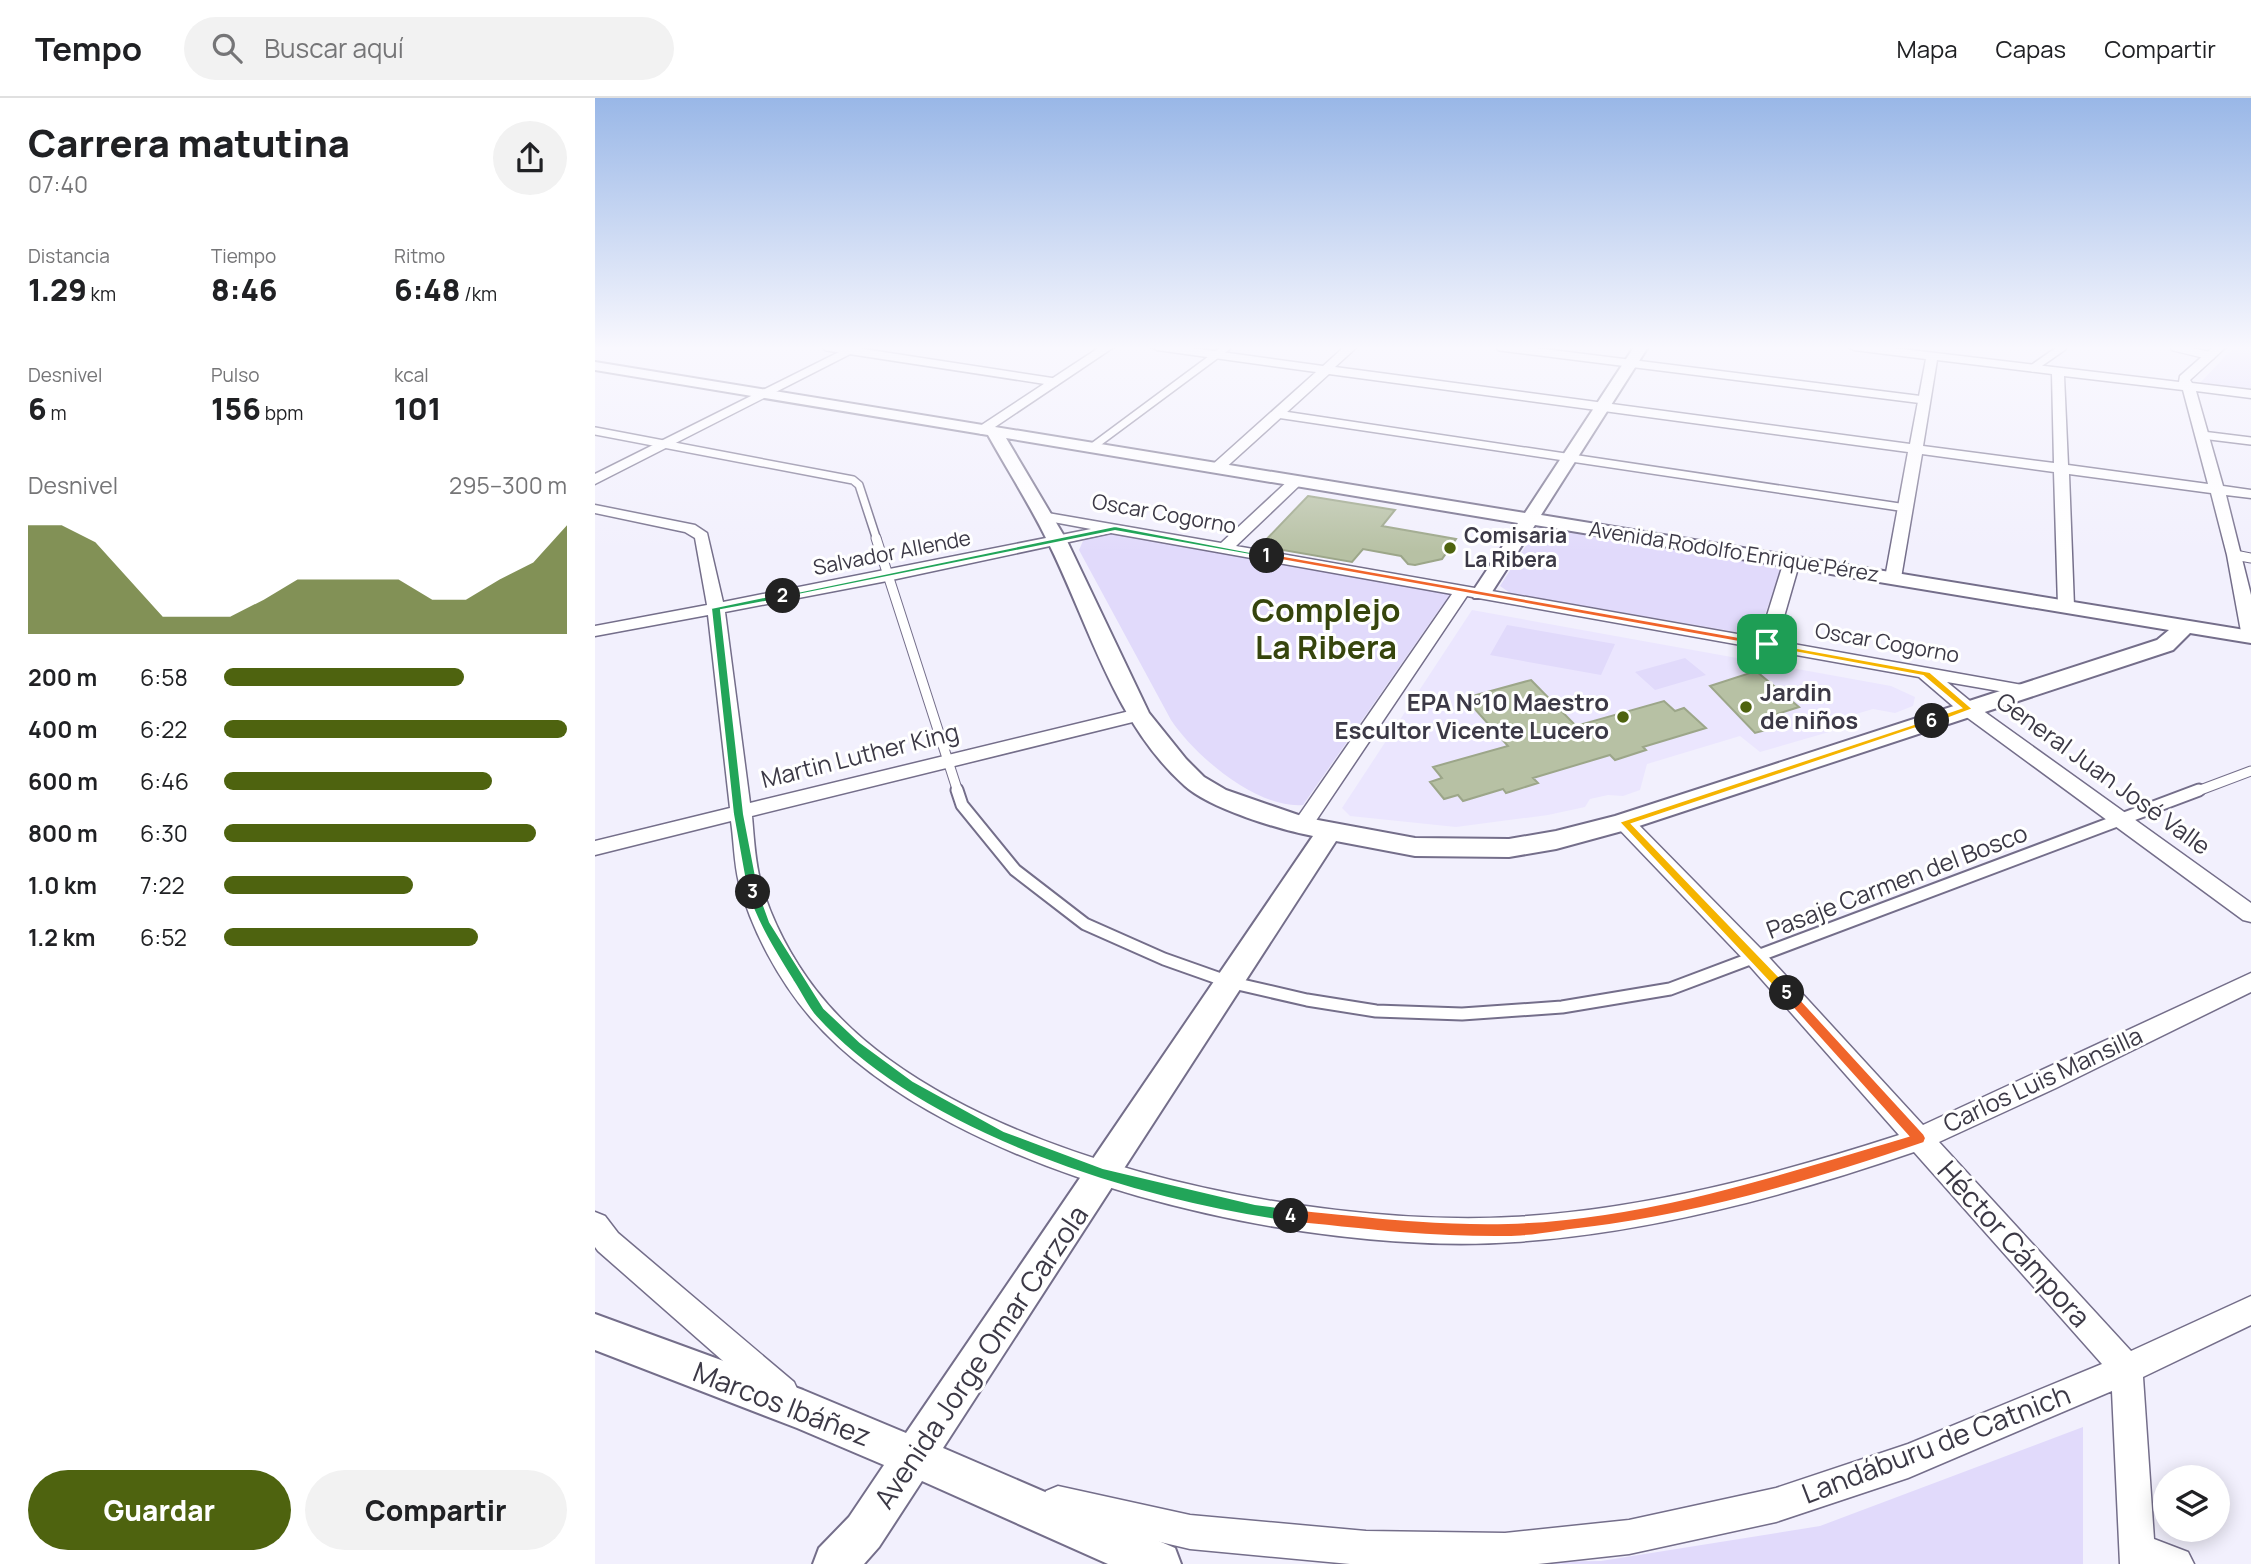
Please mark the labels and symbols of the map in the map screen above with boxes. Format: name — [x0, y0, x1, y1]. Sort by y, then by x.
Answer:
street label: Oscar Cogorno — [1090, 487, 1238, 539]
street label: Avenida Rodolfo Enrique Pérez — [1587, 514, 1881, 588]
place label: Comisaria La Ribera — [1464, 521, 1567, 573]
street label: Salvador Allende — [811, 523, 973, 581]
pin: 1 — [1249, 538, 1285, 574]
marker: Comisaria La Ribera — [1442, 540, 1458, 556]
pin: 2 — [765, 578, 801, 614]
district label: Complejo La Ribera — [1251, 588, 1401, 669]
pin — [1737, 614, 1797, 674]
street label: Oscar Cogorno — [1813, 616, 1961, 668]
place label: Jardin de niños — [1760, 675, 1858, 736]
street label: General Juan José Valle — [1990, 684, 2218, 862]
place label: EPA Nº10 Maestro Escultor Vicente Lucero — [1334, 685, 1609, 746]
marker: Jardin de niños — [1738, 699, 1754, 715]
pin: 6 — [1915, 704, 1949, 738]
marker: EPA Nº10 Maestro Escultor Vicente Lucero — [1615, 709, 1631, 725]
street label: Martin Luther King — [757, 714, 962, 795]
street label: Pasaje Carmen del Bosco — [1761, 815, 2032, 946]
pin: 3 — [735, 874, 771, 910]
pin: 5 — [1769, 976, 1805, 1010]
street label: Carlos Luis Mansilla — [1937, 1018, 2147, 1139]
street label: Héctor Cámpora — [1930, 1152, 2100, 1335]
street label: Avenida Jorge Omar Carzola — [864, 1197, 1096, 1515]
pin: 4 — [1273, 1198, 1309, 1234]
street label: Marcos Ibáñez — [688, 1352, 877, 1454]
street label: Landáburu de Catnich — [1796, 1374, 2075, 1512]

